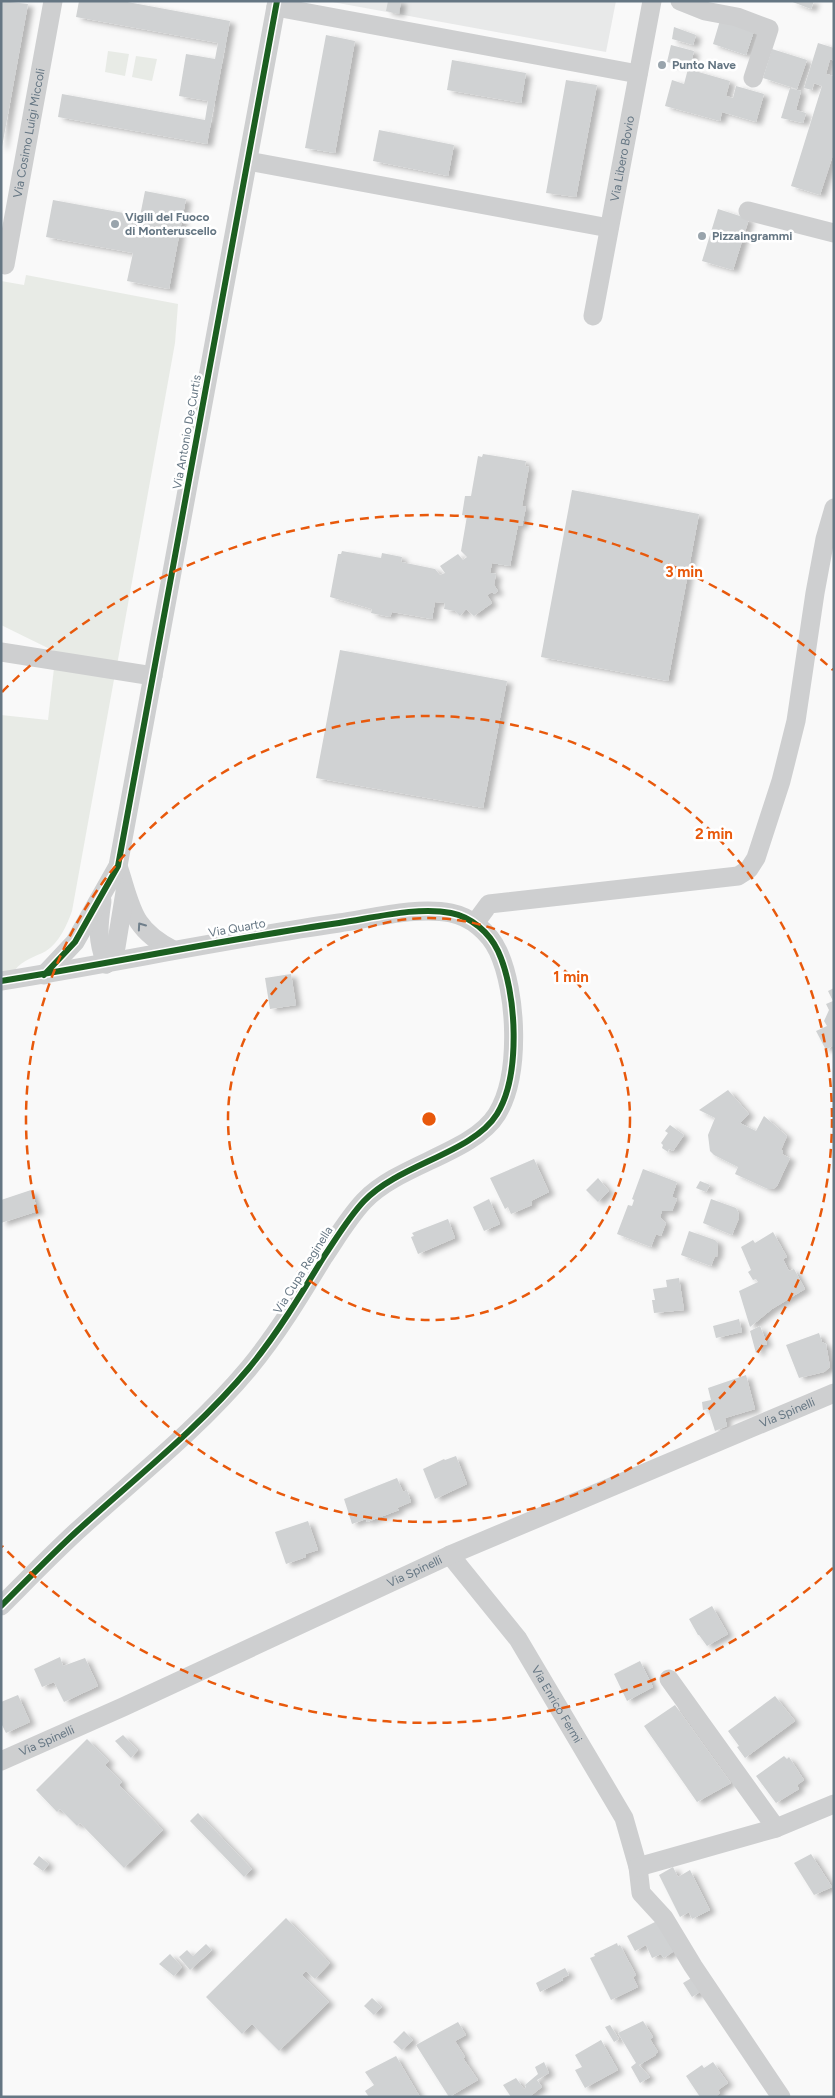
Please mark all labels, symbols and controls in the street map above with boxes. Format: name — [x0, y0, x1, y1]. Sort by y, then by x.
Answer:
place label: Punto Nave — [672, 58, 736, 72]
marker: Punto Nave — [656, 59, 668, 71]
street label: Via Cosimo Luigi Miccoli — [10, 67, 48, 199]
street label: Via Libero Bovio — [608, 115, 637, 203]
place label: Vigili del Fuoco di Monteruscello — [125, 210, 217, 238]
marker: Vigili del Fuoco di Monteruscello — [109, 218, 121, 230]
place label: Pizzaingrammi — [712, 229, 792, 243]
marker: Pizzaingrammi — [696, 230, 708, 242]
street label: Via Antonio De Curtis — [170, 373, 204, 490]
text: 3 min — [665, 563, 703, 581]
text: 2 min — [695, 825, 733, 843]
street label: Via Quarto — [207, 916, 267, 940]
one-way arrow — [138, 922, 147, 932]
text: 1 min — [553, 968, 589, 986]
centre of rings — [420, 1110, 438, 1128]
street label: Via Cupa Reginella — [271, 1224, 335, 1316]
street label: Via Spinelli — [757, 1395, 817, 1431]
street label: Via Spinelli — [385, 1553, 444, 1590]
street label: Via Enrico Fermi — [528, 1663, 585, 1746]
street label: Via Spinelli — [17, 1722, 76, 1759]

